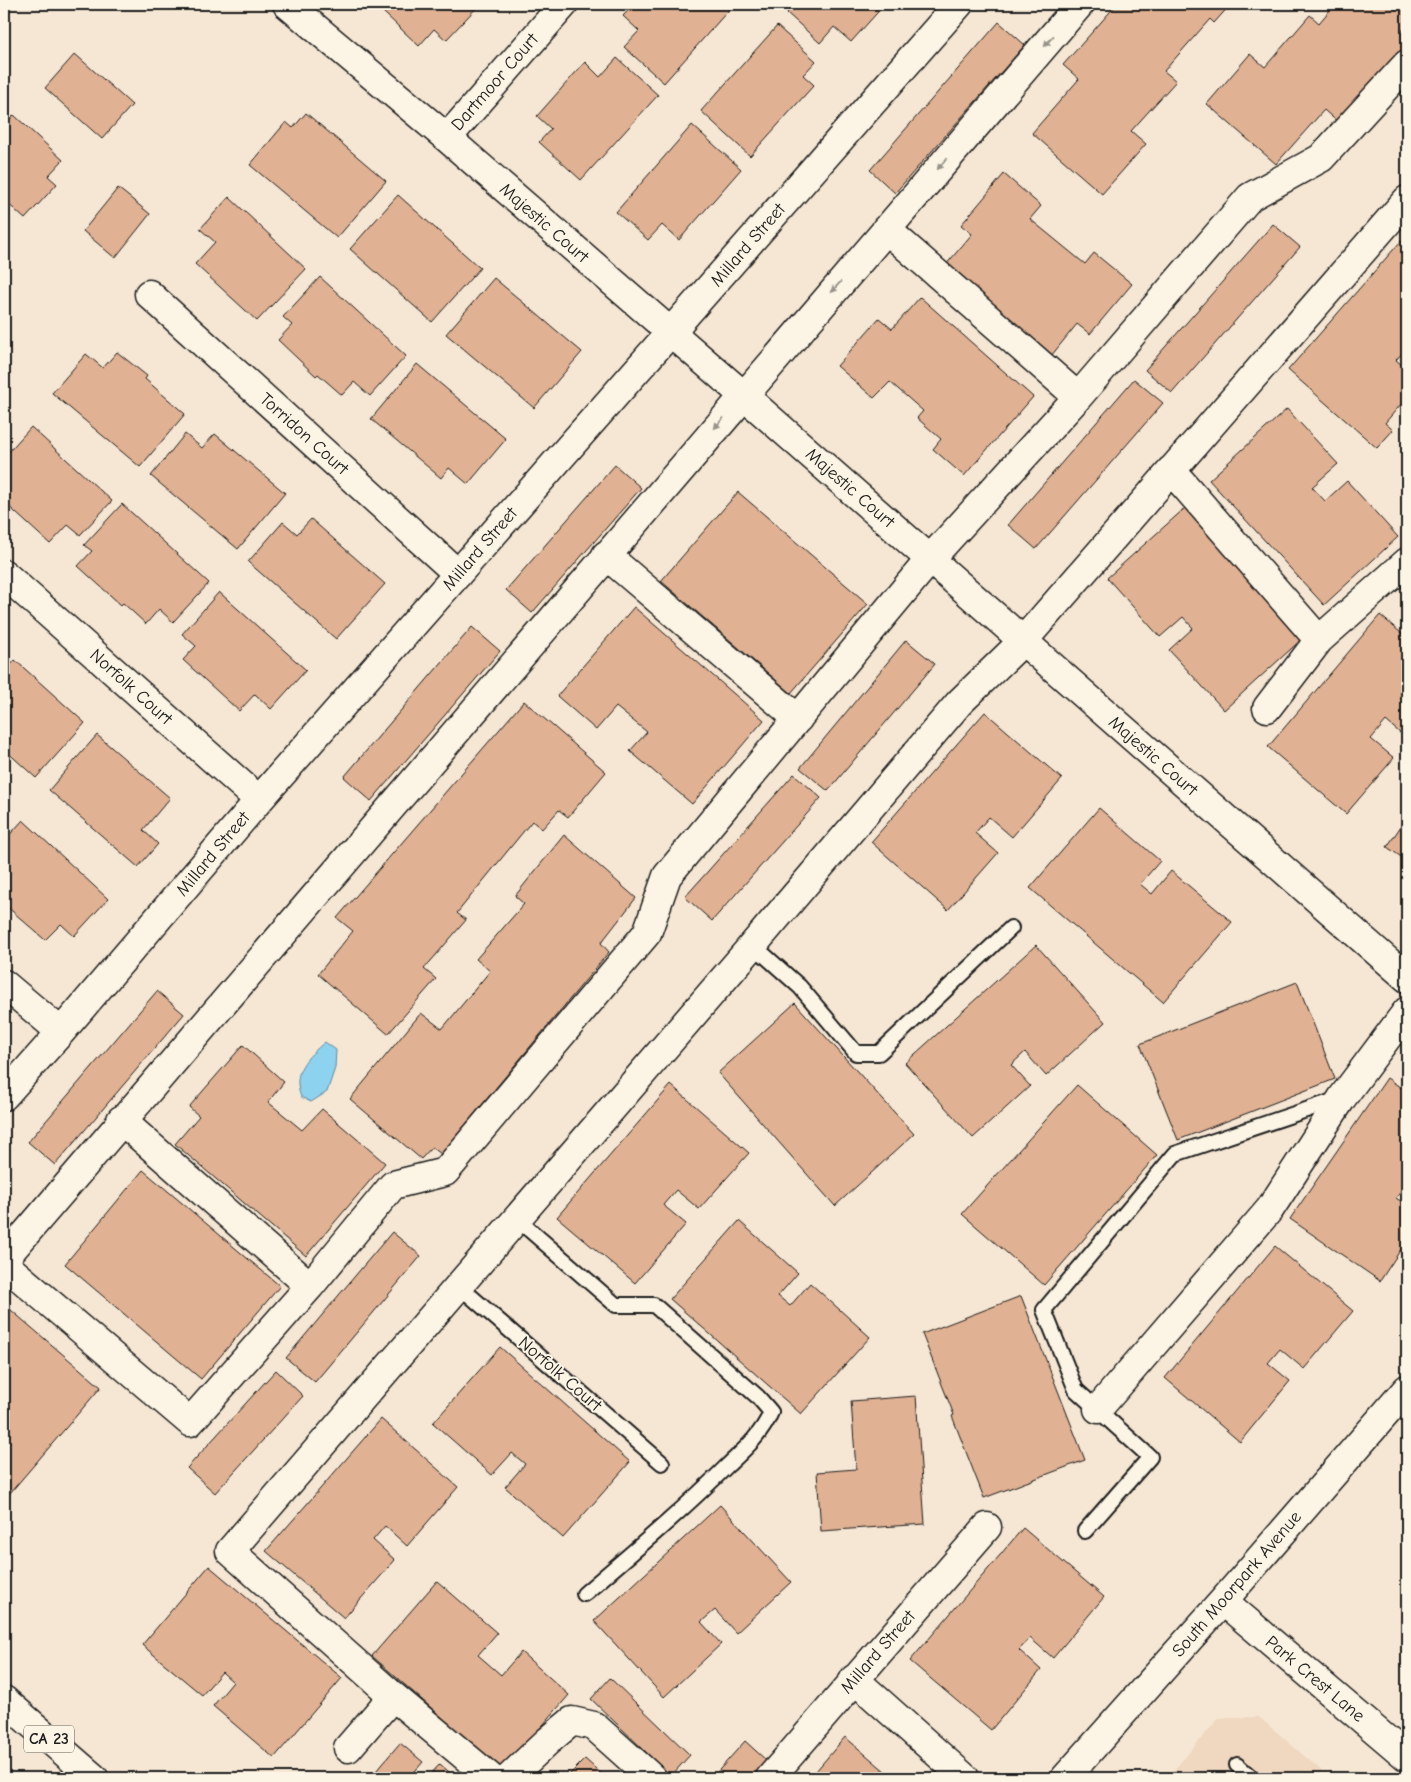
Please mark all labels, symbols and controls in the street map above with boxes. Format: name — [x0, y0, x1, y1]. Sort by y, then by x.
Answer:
street label: Dartmoor Court — [447, 28, 544, 135]
one-way arrow — [1043, 34, 1054, 47]
one-way arrow — [937, 157, 948, 170]
street label: Majestic Court — [495, 179, 593, 268]
street label: Millard Street — [706, 198, 790, 291]
one-way arrow — [831, 280, 842, 293]
street label: Torridon Court — [255, 388, 354, 480]
one-way arrow — [713, 417, 725, 429]
street label: Majestic Court — [801, 444, 899, 533]
street label: Millard Street — [438, 502, 522, 595]
street label: Norfolk Court — [86, 645, 177, 730]
street label: Majestic Court — [1104, 712, 1202, 801]
street label: Millard Street — [172, 807, 255, 900]
street label: Norfolk Court — [514, 1332, 607, 1416]
street label: South Moorpark Avenue — [1168, 1507, 1306, 1661]
street label: Millard Street — [836, 1605, 920, 1698]
street label: Park Crest Lane — [1261, 1631, 1369, 1727]
road number: CA 23 — [24, 1726, 74, 1752]

